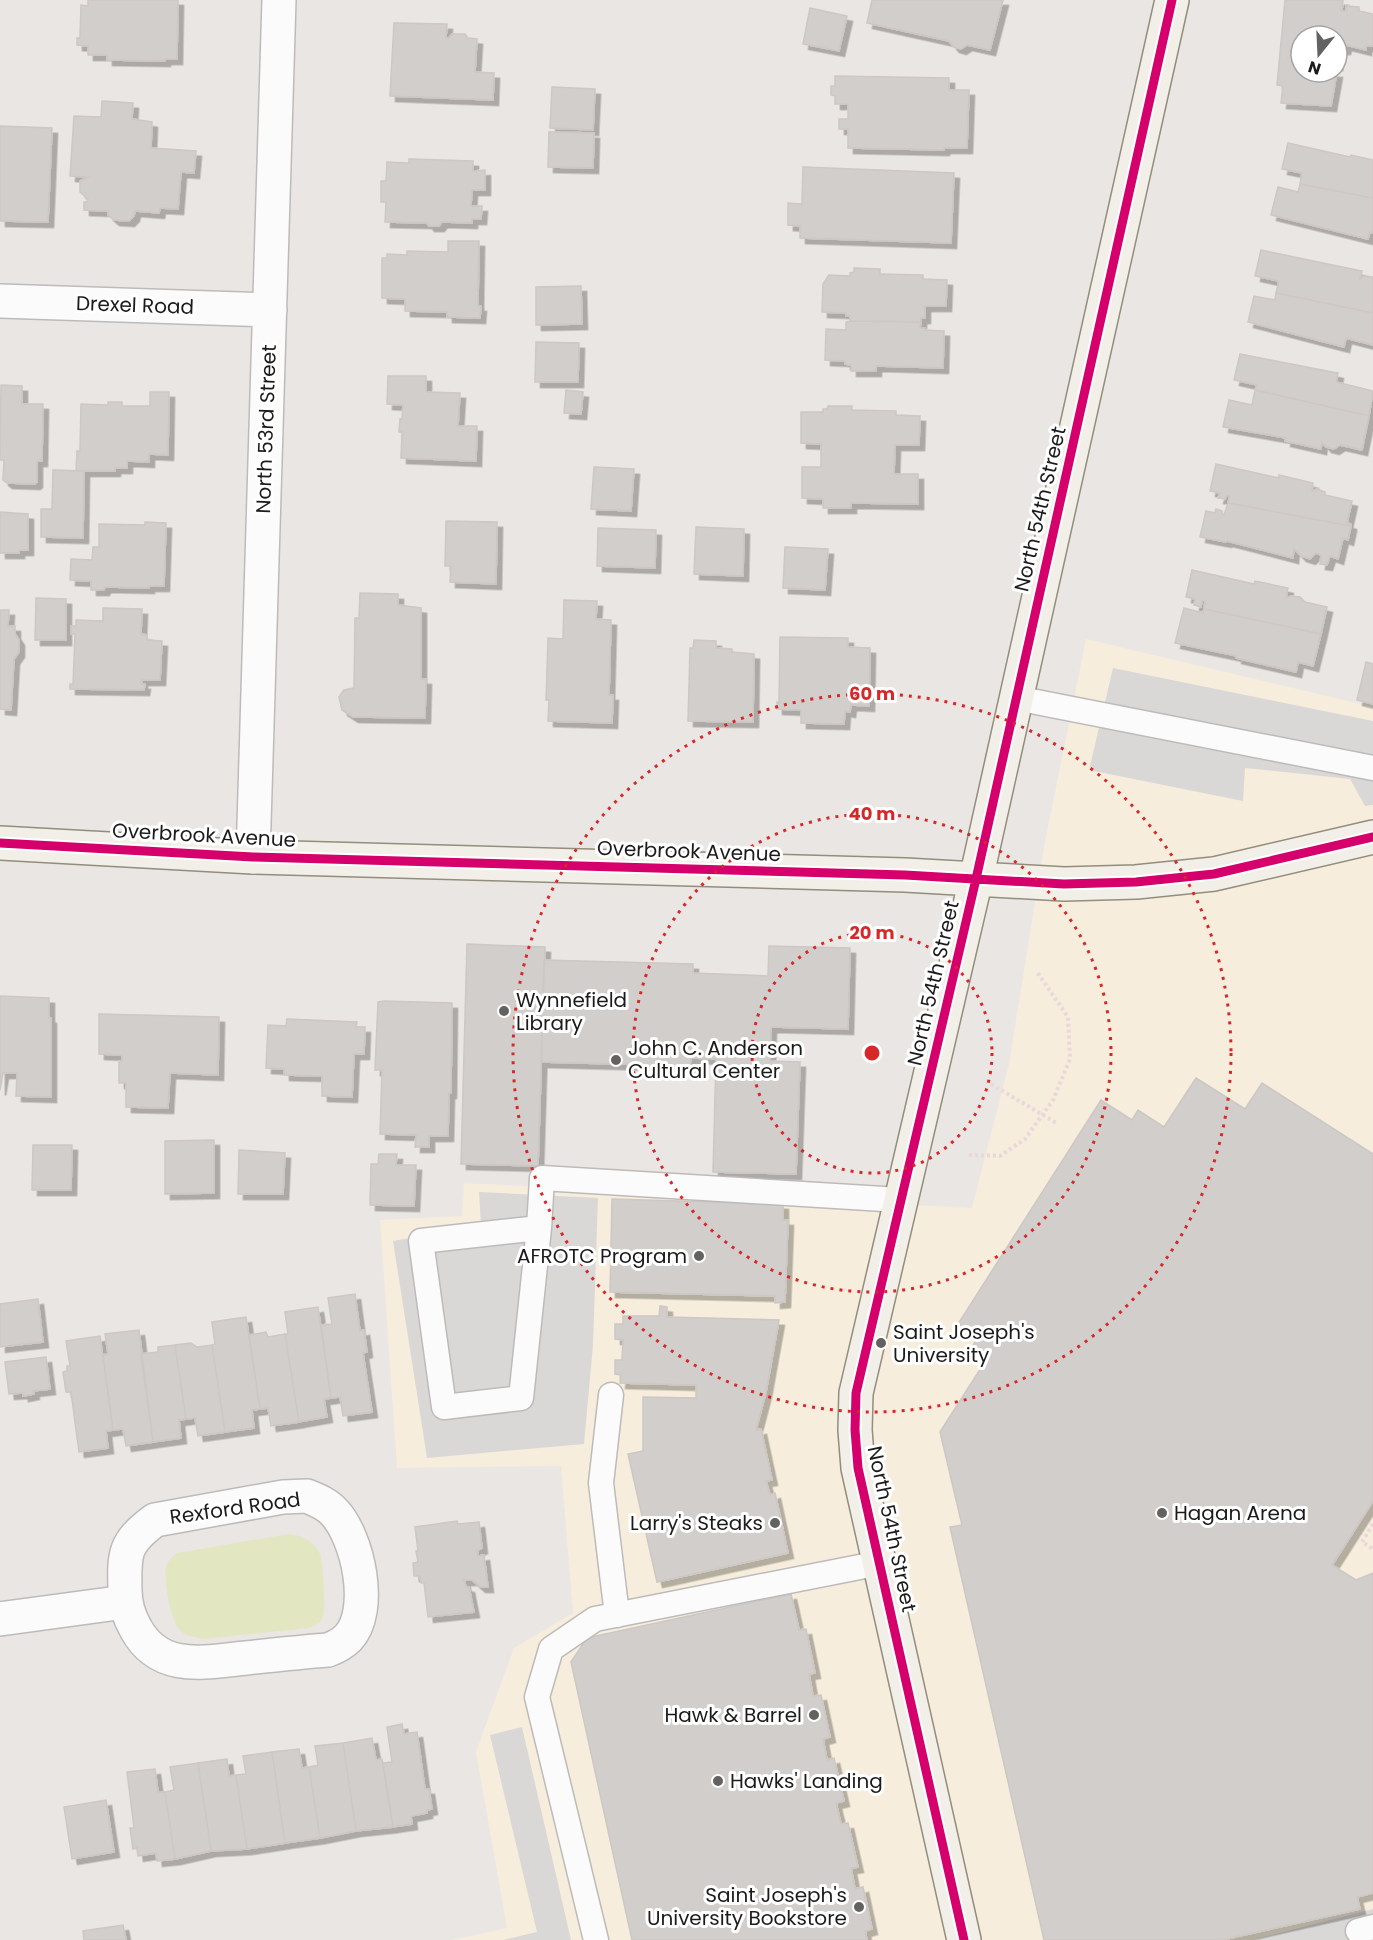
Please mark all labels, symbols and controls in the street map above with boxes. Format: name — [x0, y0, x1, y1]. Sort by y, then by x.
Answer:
north arrow — [1289, 24, 1349, 84]
text: N — [1305, 55, 1324, 81]
street label: Drexel Road — [75, 289, 195, 321]
street label: North 53rd Street — [249, 344, 283, 514]
street label: North 54th Street — [1007, 424, 1073, 594]
text: 60 m — [849, 681, 895, 706]
text: 40 m — [849, 801, 895, 826]
street label: Overbrook Avenue — [111, 816, 297, 854]
street label: Overbrook Avenue — [597, 834, 781, 868]
street label: North 54th Street — [900, 898, 966, 1068]
text: 20 m — [850, 920, 894, 945]
place label: Wynnefield Library — [516, 986, 627, 1037]
marker: Wynnefield Library — [497, 1004, 511, 1018]
place label: John C. Anderson Cultural Center — [628, 1034, 803, 1085]
centre of rings — [862, 1043, 882, 1063]
marker: John C. Anderson Cultural Center — [609, 1053, 623, 1067]
place label: AFROTC Program — [517, 1242, 687, 1270]
marker: AFROTC Program — [692, 1249, 706, 1263]
place label: Saint Joseph's University — [893, 1318, 1035, 1369]
marker: Saint Joseph's University — [874, 1336, 888, 1350]
street label: North 54th Street — [861, 1443, 923, 1615]
street label: Rexford Road — [168, 1485, 302, 1531]
place label: Hagan Arena — [1174, 1499, 1306, 1527]
marker: Hagan Arena — [1155, 1506, 1169, 1520]
place label: Larry's Steaks — [630, 1509, 763, 1537]
marker: Larry's Steaks — [768, 1516, 782, 1530]
place label: Hawk & Barrel — [664, 1701, 802, 1729]
marker: Hawk & Barrel — [807, 1708, 821, 1722]
place label: Hawks' Landing — [730, 1767, 883, 1795]
marker: Hawks' Landing — [711, 1774, 725, 1788]
place label: Saint Joseph's University Bookstore — [647, 1881, 847, 1932]
marker: Saint Joseph's University Bookstore — [852, 1900, 866, 1914]

